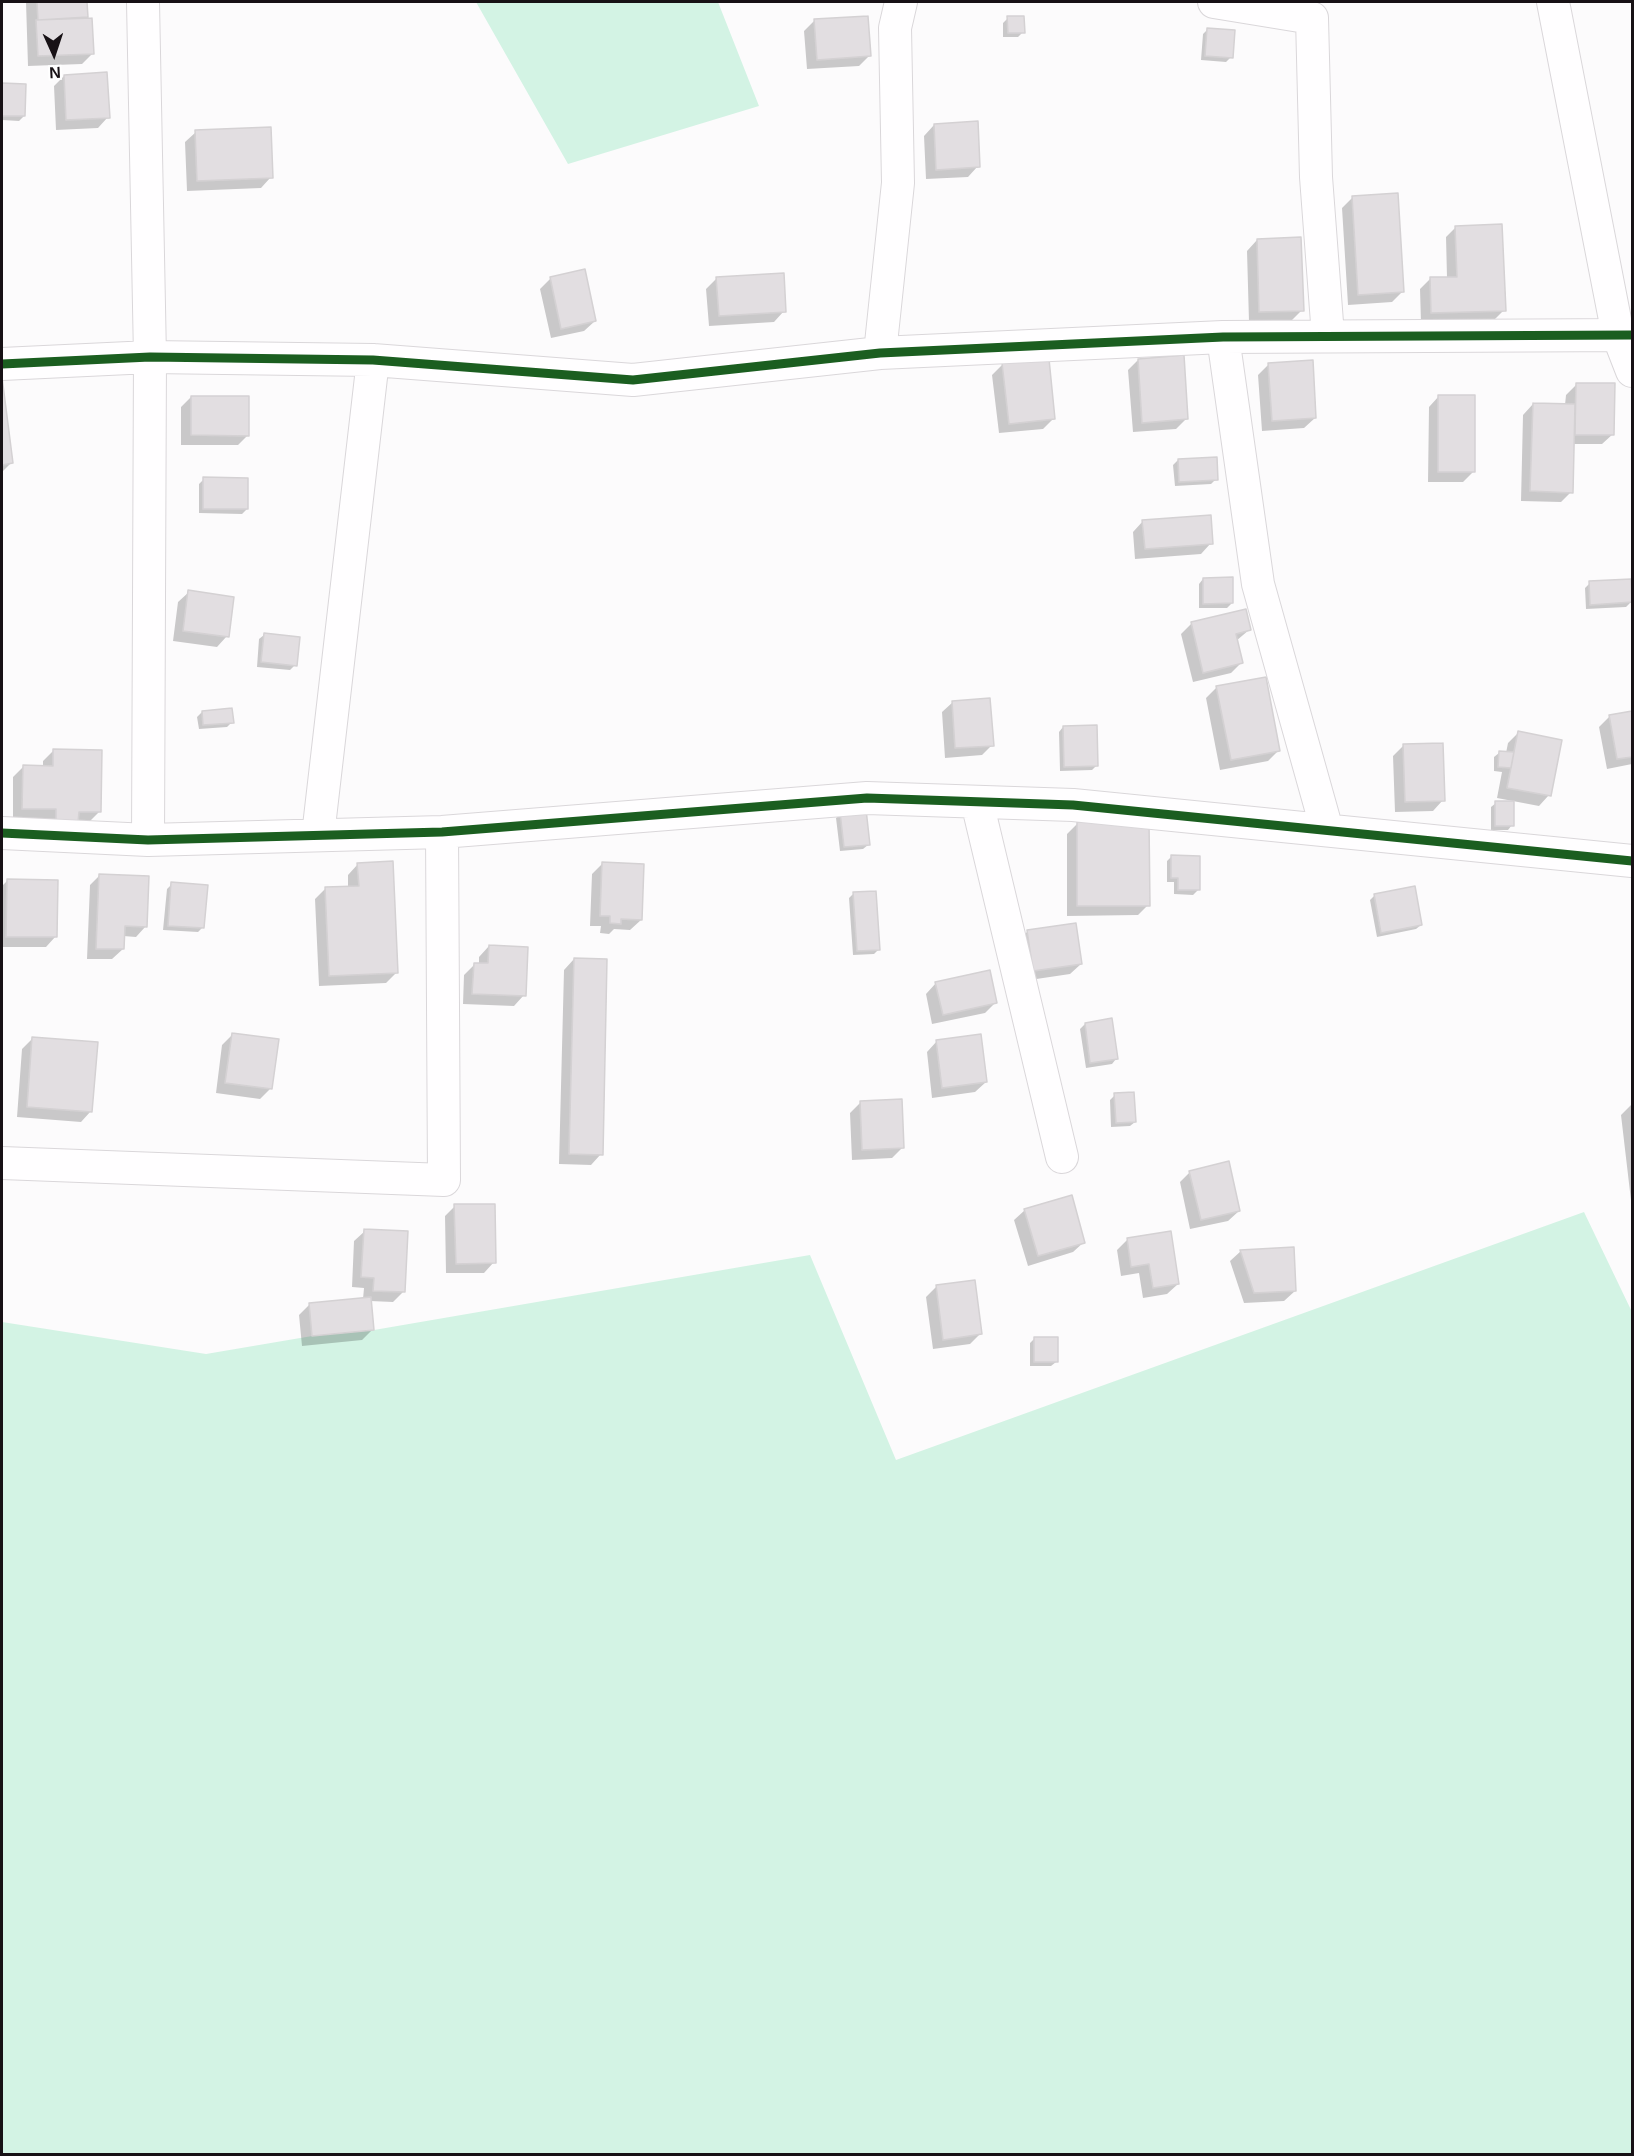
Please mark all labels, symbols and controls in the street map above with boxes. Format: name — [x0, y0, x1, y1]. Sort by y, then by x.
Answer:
north arrow — [24, 24, 84, 84]
text: N — [49, 64, 61, 81]

